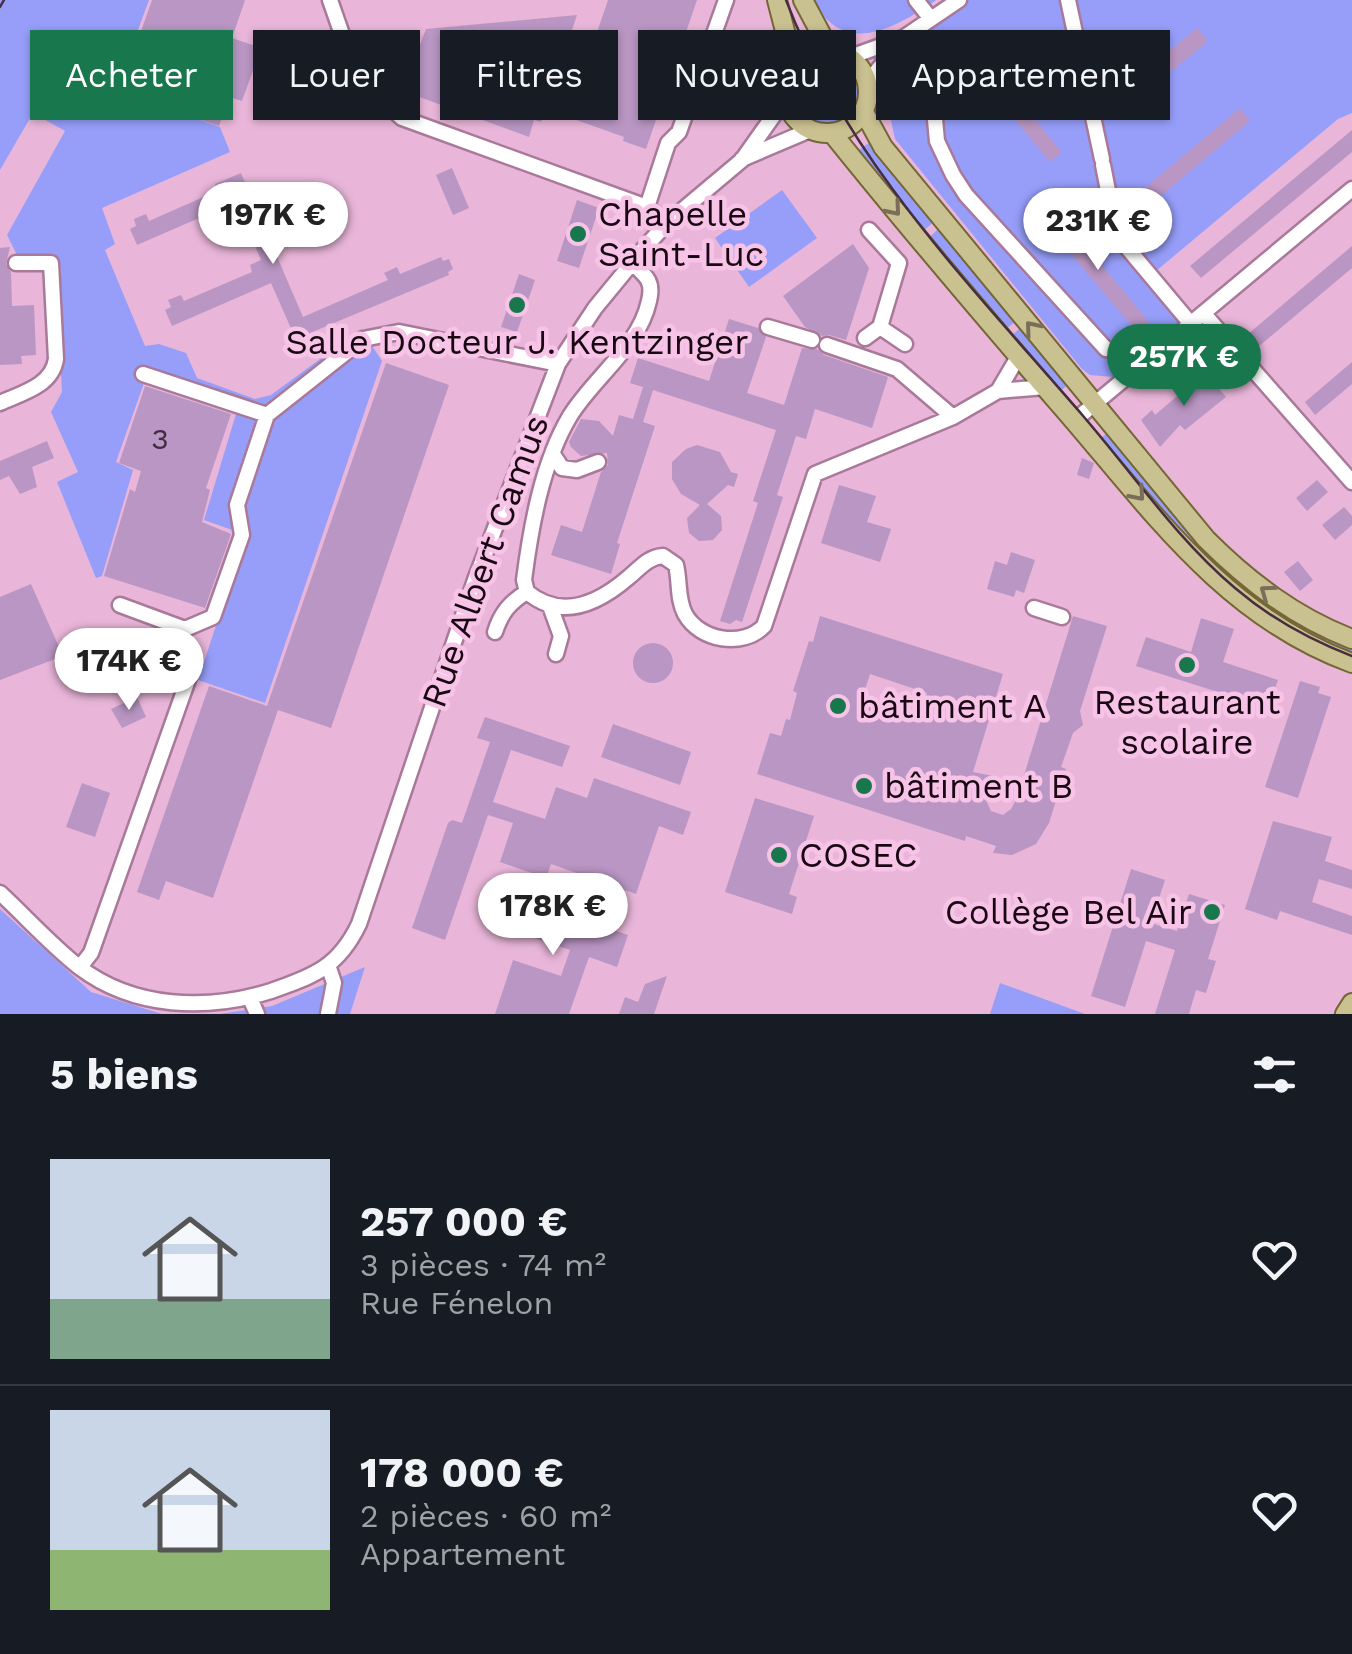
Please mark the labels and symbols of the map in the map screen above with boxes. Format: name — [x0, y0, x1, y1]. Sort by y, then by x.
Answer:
pin: 197K € — [192, 182, 354, 267]
pin: 231K € — [1017, 188, 1179, 273]
place label: Chapelle Saint-Luc — [598, 193, 764, 275]
one-way arrow — [882, 197, 900, 215]
marker: Chapelle Saint-Luc — [567, 223, 589, 245]
marker: Salle Docteur J. Kentzinger — [506, 294, 528, 316]
place label: Salle Docteur J. Kentzinger — [285, 321, 749, 363]
one-way arrow — [1026, 322, 1044, 340]
pin: 257K € — [1103, 324, 1265, 409]
street label: Rue Albert Camus — [413, 409, 557, 713]
house number: 3 — [151, 421, 169, 456]
one-way arrow — [1126, 483, 1144, 501]
one-way arrow — [1260, 587, 1278, 604]
pin: 174K € — [48, 628, 210, 713]
marker: Restaurant scolaire — [1176, 654, 1198, 676]
place label: Restaurant scolaire — [1093, 681, 1281, 763]
place label: bâtiment A — [858, 685, 1046, 727]
marker: bâtiment A — [827, 695, 849, 717]
place label: bâtiment B — [884, 765, 1073, 807]
marker: bâtiment B — [853, 775, 875, 797]
place label: COSEC — [799, 834, 917, 876]
marker: COSEC — [768, 844, 790, 866]
pin: 178K € — [472, 873, 634, 958]
place label: Collège Bel Air — [945, 891, 1192, 933]
marker: Collège Bel Air — [1201, 901, 1223, 923]

